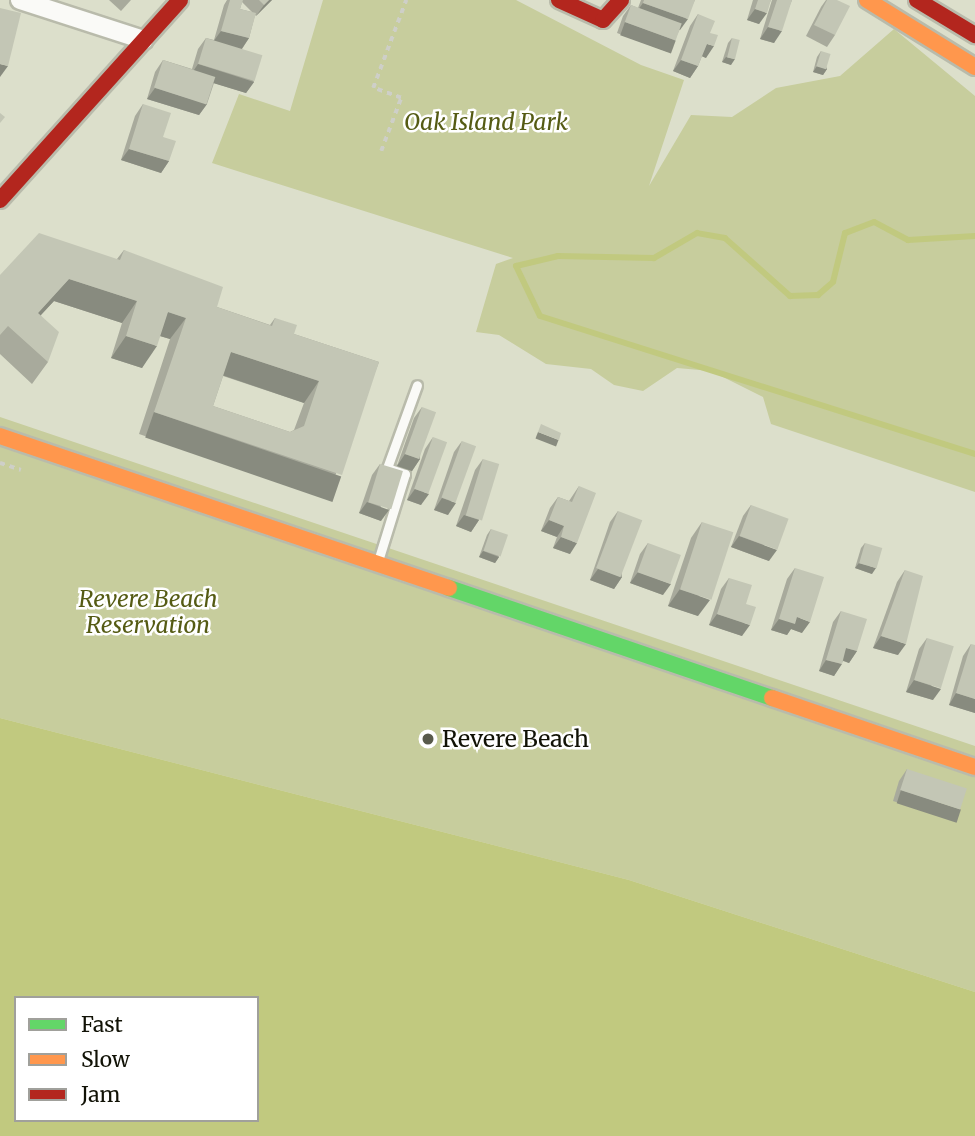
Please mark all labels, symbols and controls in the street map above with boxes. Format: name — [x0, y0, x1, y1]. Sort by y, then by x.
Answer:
park label: Oak Island Park — [404, 108, 568, 136]
park label: Revere Beach Reservation — [78, 585, 218, 639]
place label: Revere Beach — [442, 725, 589, 753]
marker: Revere Beach — [420, 731, 436, 747]
legend — [14, 996, 259, 1122]
text: Fast — [81, 1011, 123, 1038]
text: Slow — [81, 1046, 130, 1073]
text: Jam — [81, 1081, 120, 1108]

